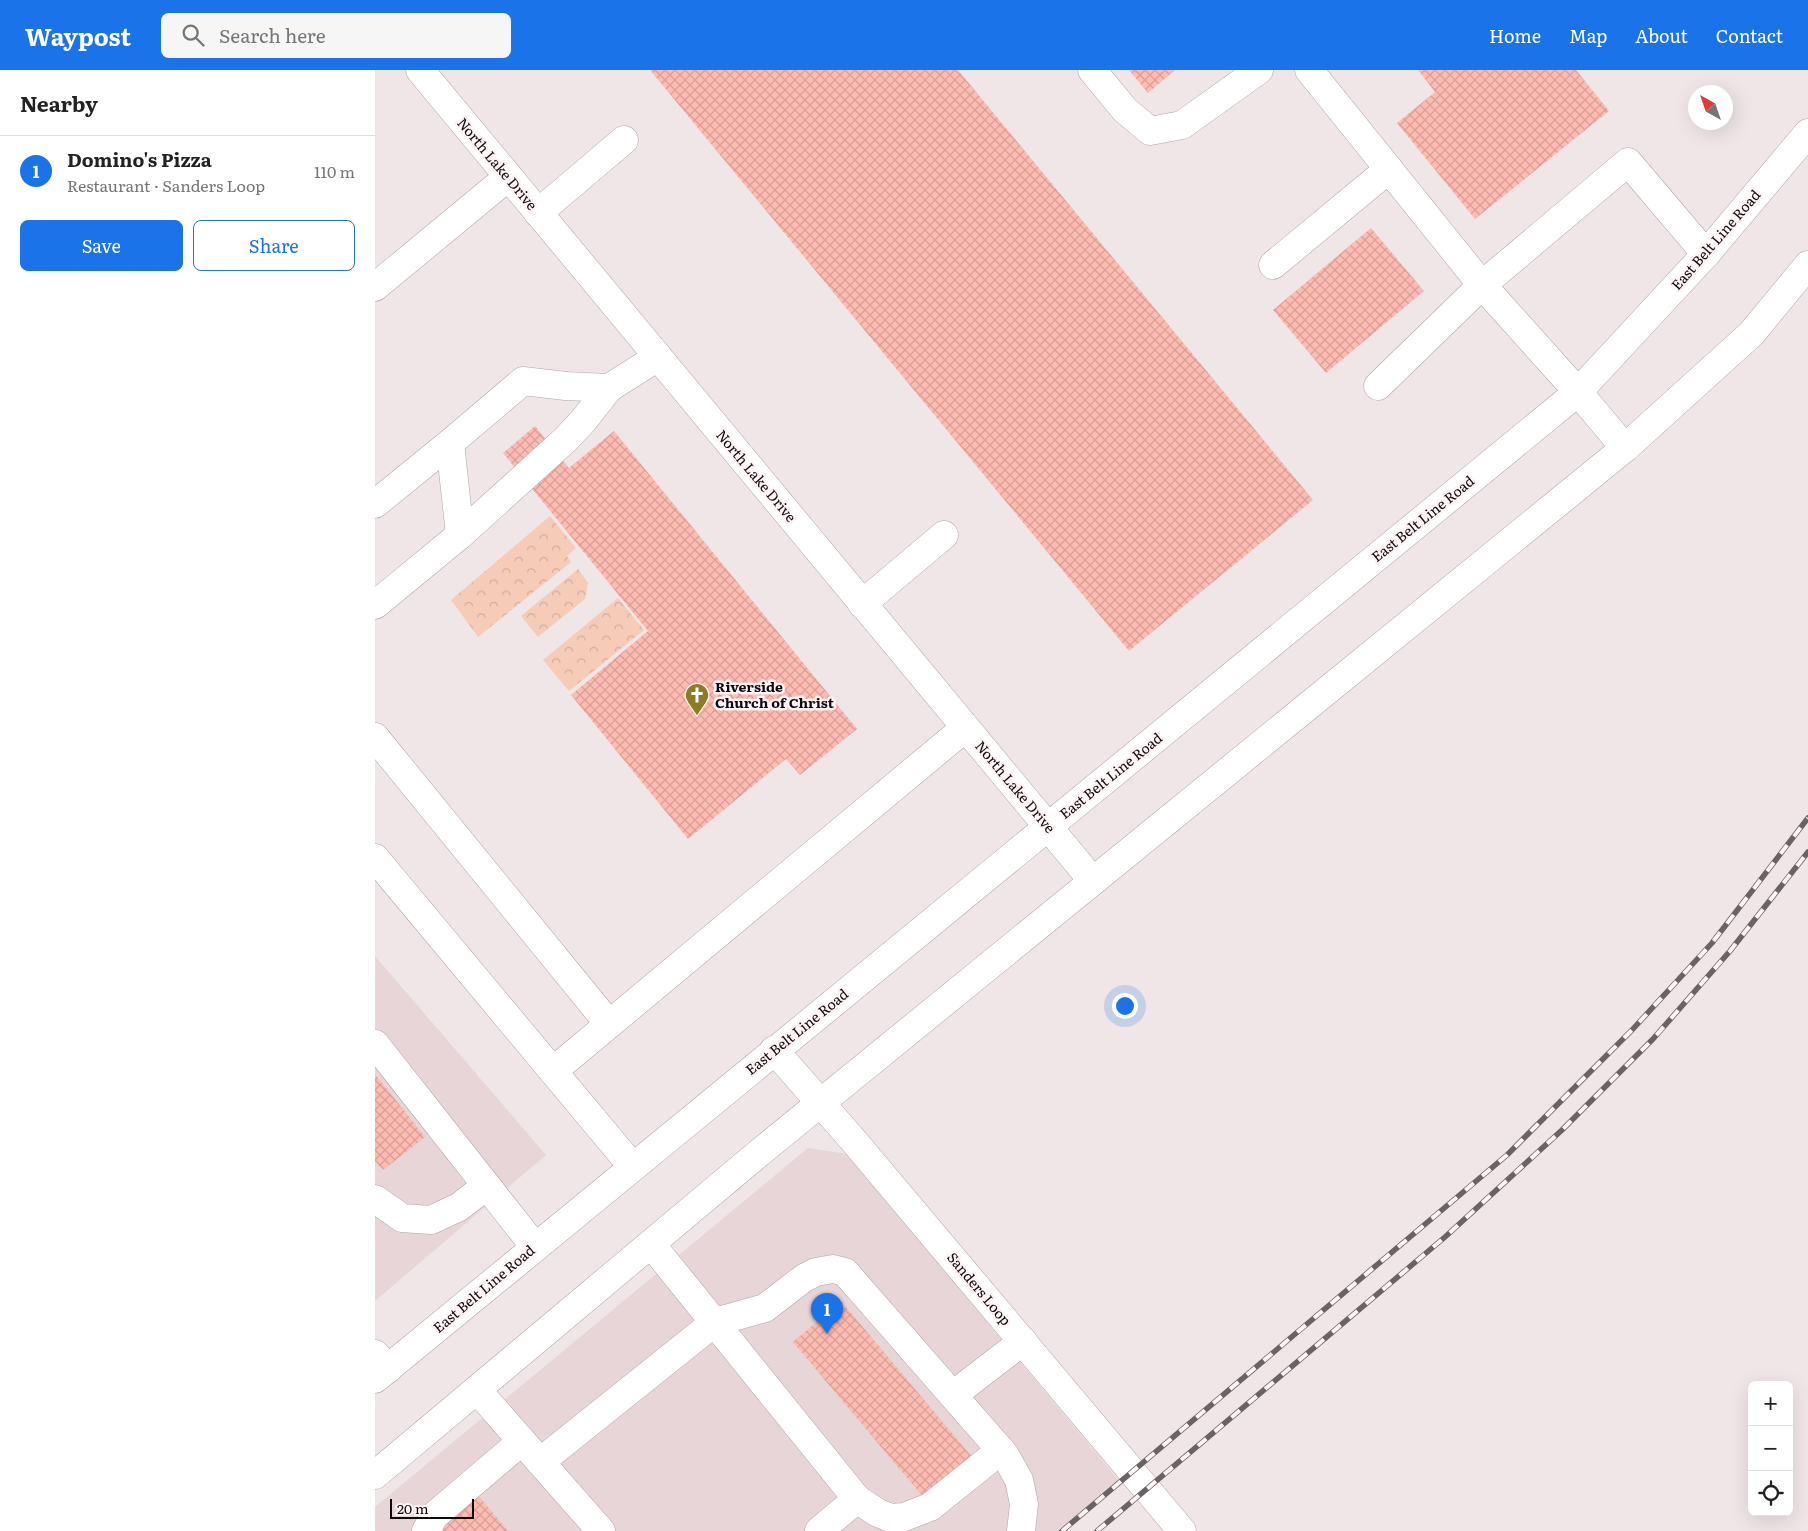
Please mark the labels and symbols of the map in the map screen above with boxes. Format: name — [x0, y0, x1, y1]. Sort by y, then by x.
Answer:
north arrow — [1688, 85, 1733, 130]
street label: North Lake Drive — [453, 113, 542, 214]
street label: East Belt Line Road — [1666, 185, 1765, 294]
street label: North Lake Drive — [712, 425, 801, 526]
street label: East Belt Line Road — [1367, 470, 1478, 566]
place label: Riverside Church of Christ — [715, 676, 835, 712]
church icon: Riverside Church of Christ — [684, 682, 710, 716]
street label: East Belt Line Road — [1055, 727, 1166, 823]
street label: North Lake Drive — [971, 736, 1060, 837]
street label: East Belt Line Road — [741, 983, 852, 1079]
your location — [1112, 993, 1138, 1019]
street label: East Belt Line Road — [428, 1239, 539, 1337]
street label: Sanders Loop — [943, 1247, 1016, 1329]
pin: 1 — [811, 1293, 843, 1334]
scale bar — [390, 1496, 474, 1519]

